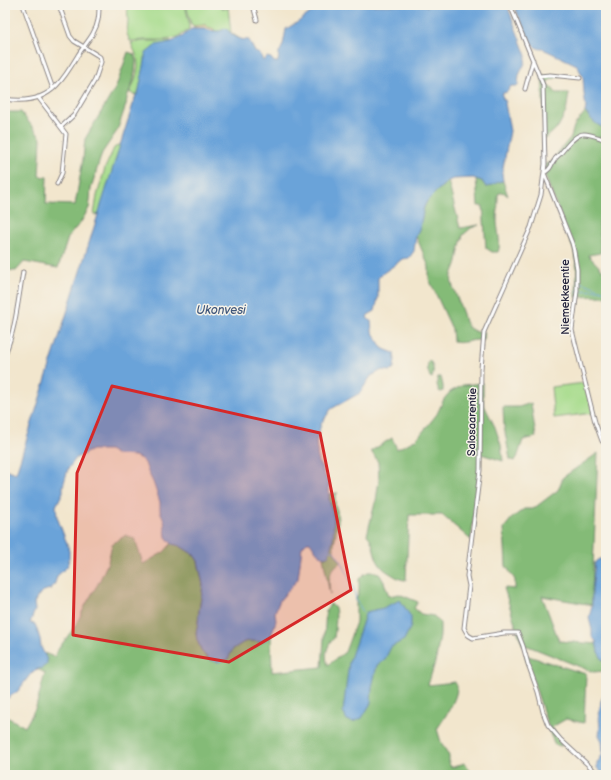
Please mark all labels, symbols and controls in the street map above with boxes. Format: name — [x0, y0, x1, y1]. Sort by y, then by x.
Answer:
street label: Niemekkeentie — [559, 259, 572, 335]
water label: Ukonvesi — [196, 303, 247, 318]
street label: Salosaarentie — [465, 387, 479, 456]

